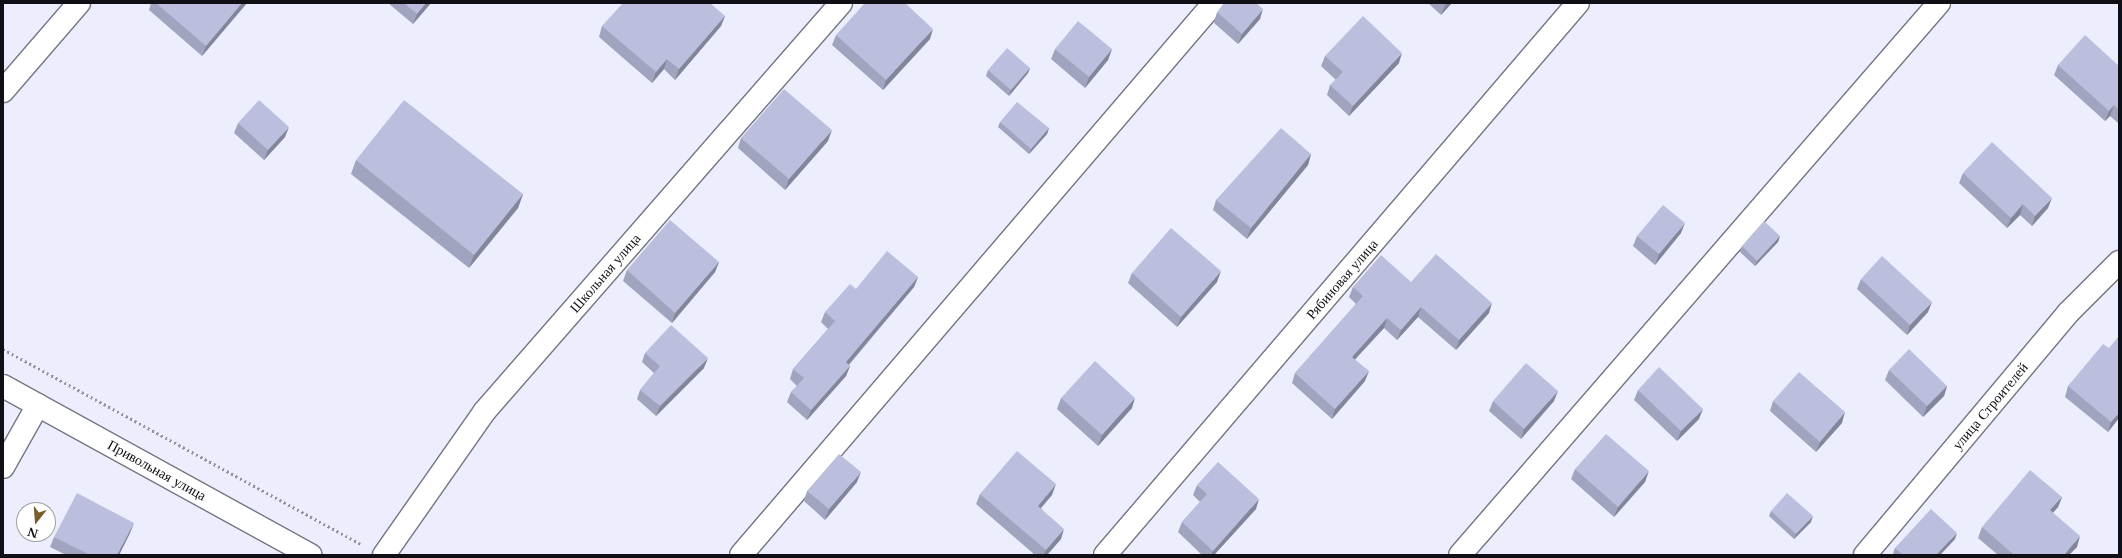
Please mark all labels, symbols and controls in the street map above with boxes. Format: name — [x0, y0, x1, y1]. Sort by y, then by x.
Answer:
street label: Школьная улица — [566, 230, 644, 316]
street label: Рябиновая улица — [1303, 236, 1381, 322]
street label: улица Строителей — [1949, 359, 2031, 453]
street label: Привольная улица — [105, 436, 209, 504]
north arrow — [16, 502, 56, 542]
text: N — [26, 524, 40, 541]

